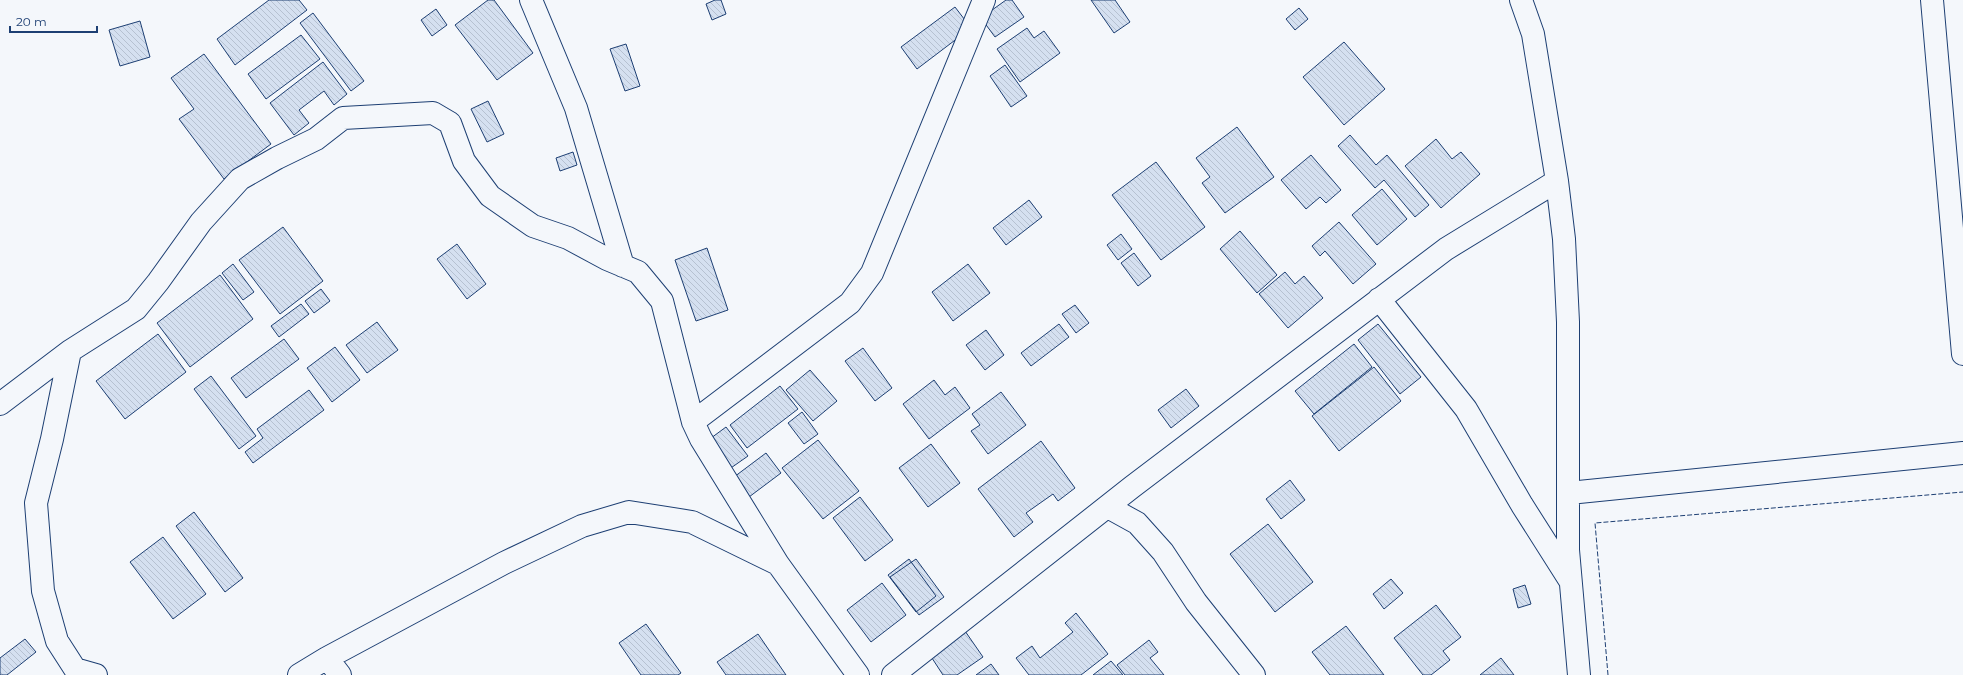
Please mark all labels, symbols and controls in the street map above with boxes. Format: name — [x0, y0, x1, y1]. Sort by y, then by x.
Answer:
scale bar — [10, 8, 97, 34]
text: 20 m — [16, 14, 47, 29]

